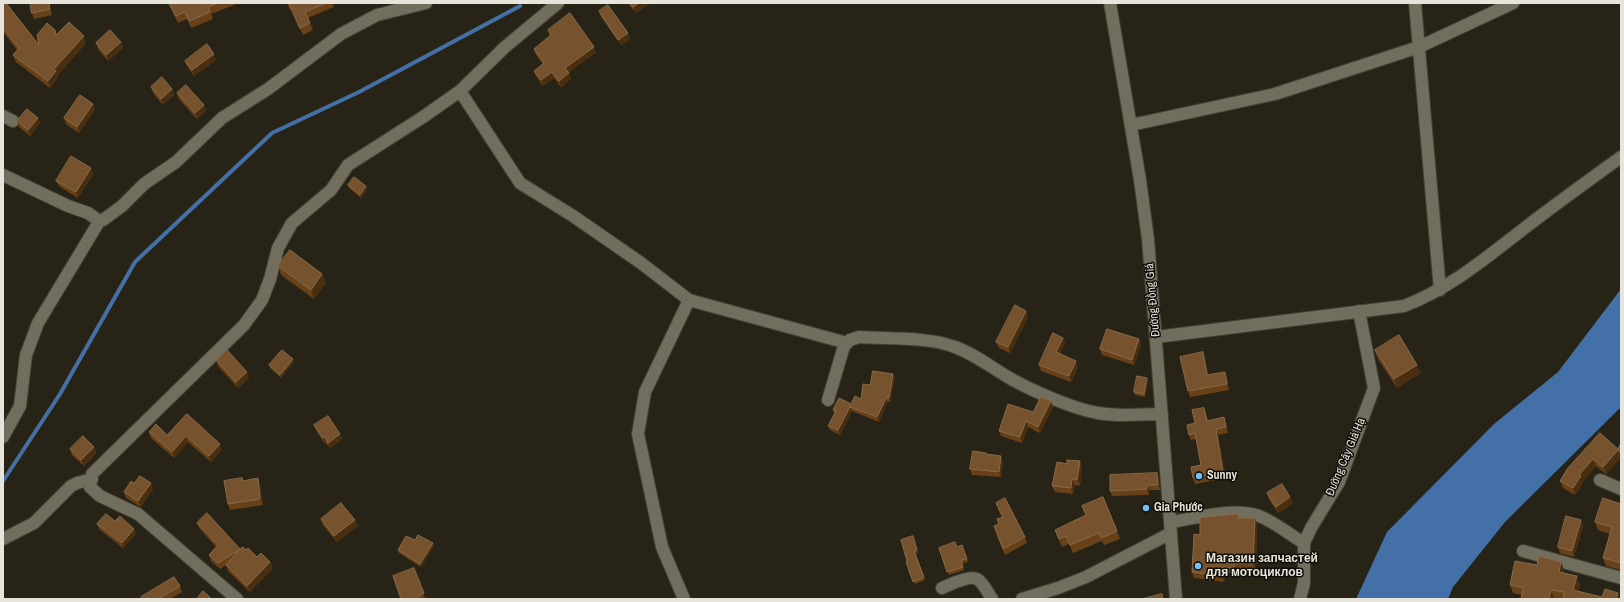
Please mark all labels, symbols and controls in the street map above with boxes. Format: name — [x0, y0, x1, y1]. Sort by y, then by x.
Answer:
street label: Đường Đồng Giá — [1143, 263, 1163, 337]
street label: Đường Cây Giá Hạ — [1323, 416, 1369, 498]
place label: Sunny — [1207, 469, 1237, 483]
marker: Sunny — [1194, 471, 1204, 481]
place label: Gia Phước — [1154, 501, 1203, 515]
marker: Gia Phước — [1141, 503, 1151, 513]
place label: Магазин запчастей для мотоциклов — [1206, 552, 1318, 580]
marker: Магазин запчастей для мотоциклов — [1193, 561, 1203, 571]

